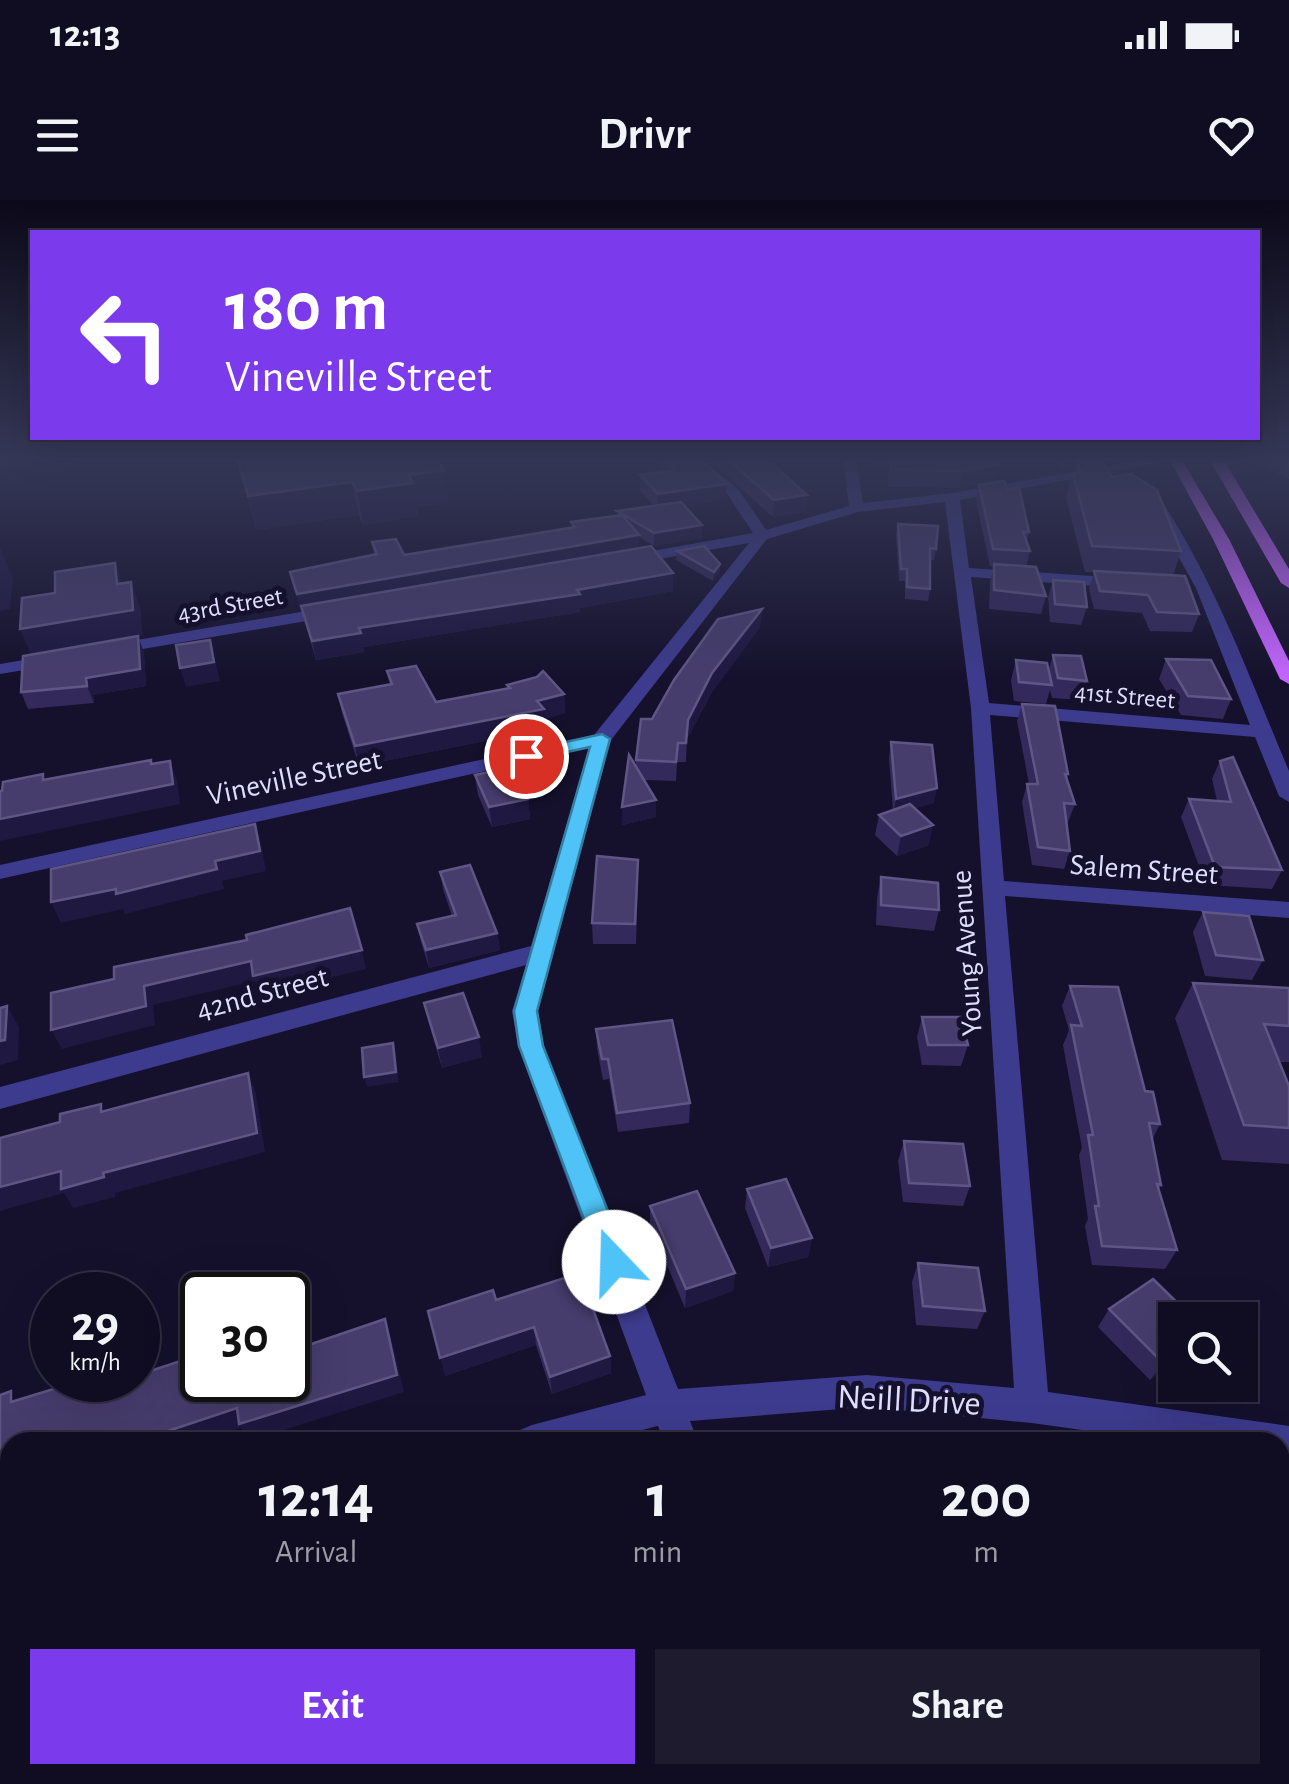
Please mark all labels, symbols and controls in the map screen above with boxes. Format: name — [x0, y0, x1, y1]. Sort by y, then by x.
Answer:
text: 12:13 — [50, 16, 120, 54]
icon: menu — [30, 108, 85, 163]
icon: heart — [1204, 108, 1259, 163]
text: Drivr — [598, 112, 691, 157]
icon: left — [60, 270, 190, 400]
text: 180 m — [225, 273, 388, 343]
text: Vineville Street — [225, 355, 492, 400]
street label: 43rd Street — [176, 584, 285, 627]
street label: 41st Street — [1074, 680, 1176, 713]
pin — [484, 714, 569, 799]
icon: arrive — [499, 729, 554, 784]
street label: Vineville Street — [204, 745, 385, 811]
street label: Salem Street — [1069, 850, 1219, 890]
street label: Young Avenue — [946, 869, 988, 1037]
street label: 42nd Street — [193, 962, 332, 1026]
position arrow — [562, 1210, 666, 1314]
speed limit sign: 30 — [180, 1272, 310, 1402]
text: 29 — [71, 1300, 119, 1350]
map controls — [1158, 1302, 1258, 1402]
button: search — [1158, 1302, 1258, 1402]
text: km/h — [69, 1350, 121, 1375]
street label: Neill Drive — [836, 1379, 982, 1422]
text: 12:14 — [258, 1468, 374, 1528]
text: 1 — [646, 1468, 668, 1528]
text: 200 — [941, 1468, 1031, 1528]
text: Arrival — [275, 1536, 357, 1568]
text: min — [632, 1536, 682, 1568]
text: m — [973, 1536, 999, 1568]
button: Exit — [30, 1649, 635, 1764]
button: Share — [655, 1649, 1260, 1764]

